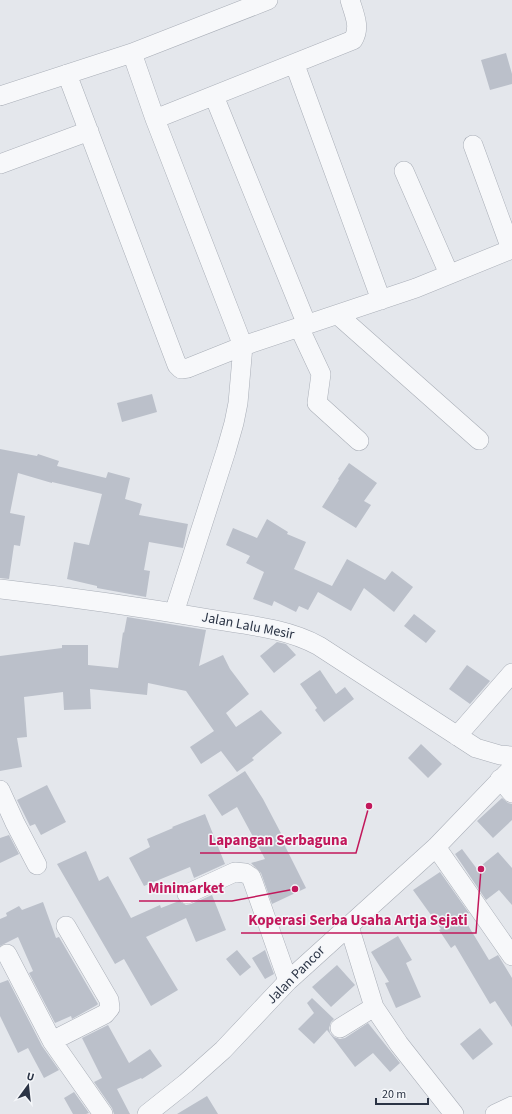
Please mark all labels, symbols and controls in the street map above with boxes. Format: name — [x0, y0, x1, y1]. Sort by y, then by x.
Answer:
street label: Jalan Lalu Mesir — [200, 607, 296, 645]
callout: Lapangan Serbaguna — [200, 826, 356, 853]
text: Lapangan Serbaguna — [208, 830, 348, 851]
callout: Minimarket — [139, 874, 232, 901]
text: Minimarket — [148, 878, 224, 899]
callout: Koperasi Serba Usaha Artja Sejati — [241, 906, 476, 933]
text: Koperasi Serba Usaha Artja Sejati — [248, 910, 468, 931]
street label: Jalan Pancor — [262, 941, 330, 1009]
north arrow — [8, 1066, 48, 1106]
text: U — [25, 1069, 36, 1085]
scale bar — [376, 1080, 428, 1106]
text: 20 m — [382, 1086, 406, 1103]

